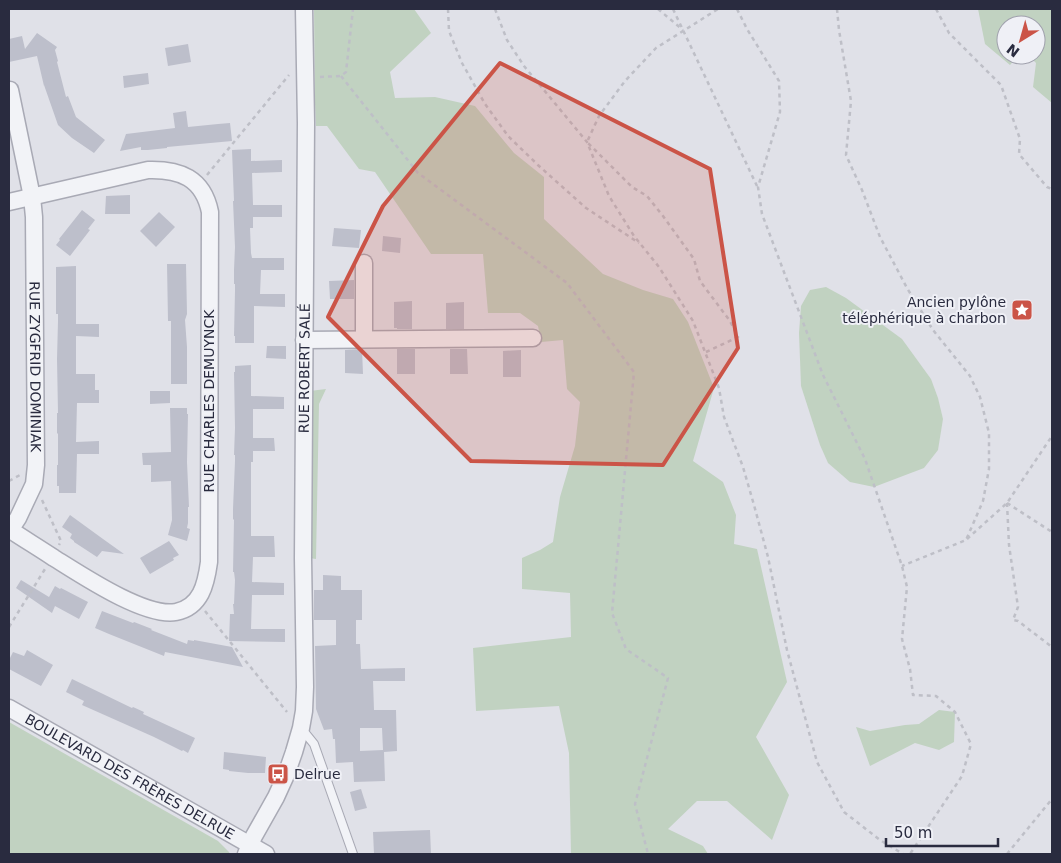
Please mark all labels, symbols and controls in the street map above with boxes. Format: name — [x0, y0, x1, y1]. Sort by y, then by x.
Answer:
north arrow — [996, 15, 1046, 65]
text: N — [1004, 40, 1023, 60]
street label: RUE ZYGFRID DOMINIAK — [27, 281, 44, 453]
place label: Ancien pylône téléphérique à charbon — [842, 294, 1006, 326]
place icon: Ancien pylône téléphérique à charbon — [1010, 298, 1034, 322]
street label: RUE ROBERT SALÉ — [296, 303, 313, 433]
street label: RUE CHARLES DEMUYNCK — [201, 309, 217, 492]
street label: BOULEVARD DES FRÈRES DELRUE — [22, 711, 237, 842]
bus stop icon: Delrue — [266, 762, 290, 786]
place label: Delrue — [294, 766, 341, 782]
scale bar — [886, 816, 998, 848]
text: 50 m — [894, 824, 932, 842]

